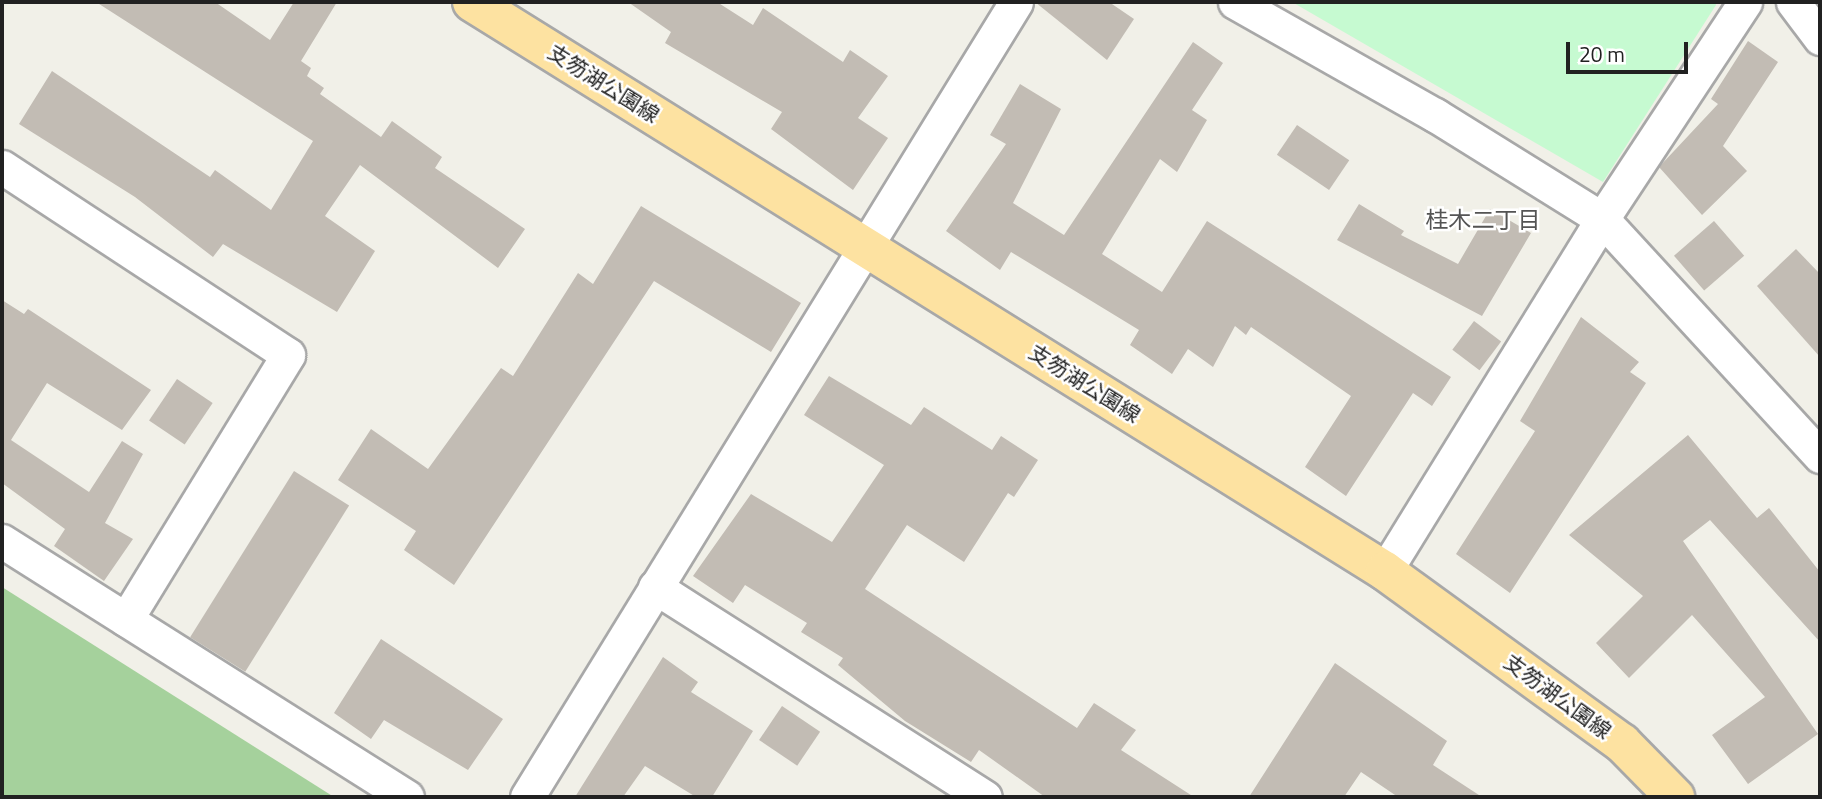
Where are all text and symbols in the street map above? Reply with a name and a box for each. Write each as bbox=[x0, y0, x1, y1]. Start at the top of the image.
scale bar bbox=[1570, 28, 1692, 72]
text: 20 m bbox=[1579, 38, 1625, 70]
street label: 支笏湖公園線 bbox=[544, 39, 664, 127]
district label: 桂木二丁目 bbox=[1426, 206, 1540, 234]
street label: 支笏湖公園線 bbox=[1025, 339, 1145, 427]
street label: 支笏湖公園線 bbox=[1500, 649, 1616, 743]

